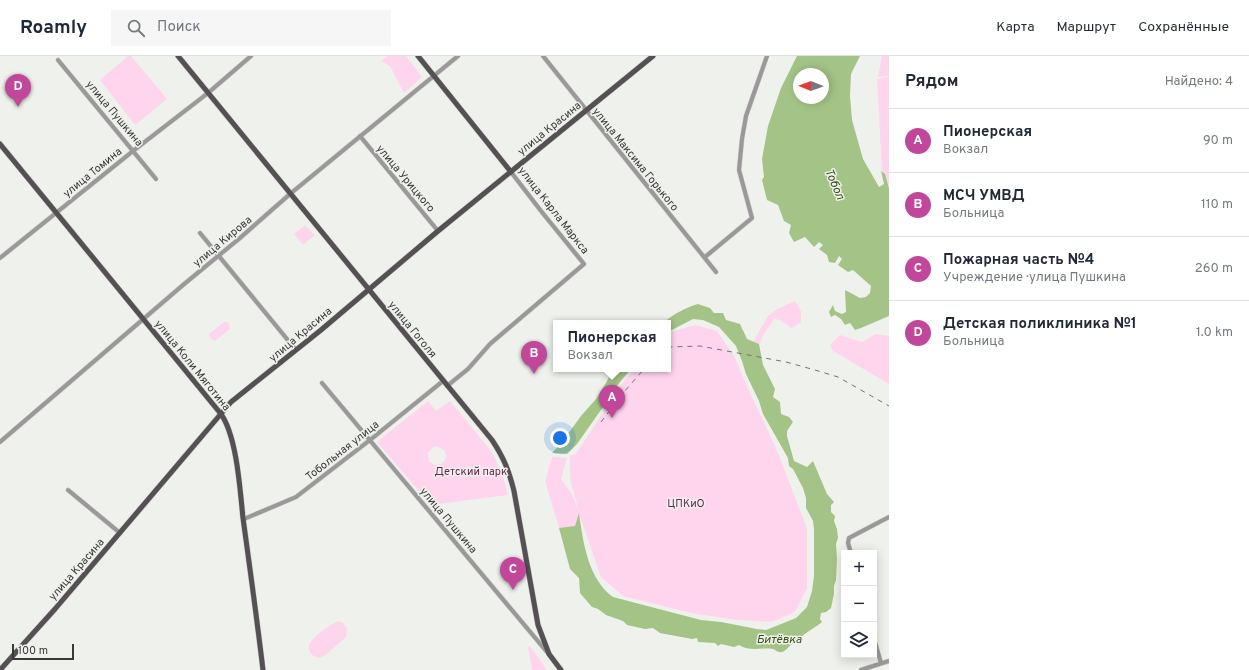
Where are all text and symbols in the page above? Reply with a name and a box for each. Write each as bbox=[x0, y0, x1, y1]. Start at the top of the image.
search box bbox=[111, 10, 391, 46]
text: Roamly bbox=[20, 16, 87, 40]
icon: search bbox=[125, 17, 147, 39]
text: Поиск bbox=[157, 18, 201, 37]
text: Карта bbox=[996, 19, 1035, 36]
text: Маршрут bbox=[1057, 19, 1116, 36]
text: Сохранённые bbox=[1138, 19, 1229, 36]
north arrow bbox=[793, 68, 829, 104]
text: Рядом bbox=[905, 71, 958, 93]
pin: D bbox=[5, 74, 31, 107]
text: Найдено: 4 bbox=[1165, 74, 1233, 90]
street label: улица Пушкина bbox=[83, 78, 146, 150]
street label: улица Красина bbox=[515, 99, 585, 159]
street label: улица Максима Горького bbox=[589, 105, 681, 214]
text: Пионерская bbox=[943, 123, 1032, 142]
text: A bbox=[913, 133, 923, 149]
text: 90 m bbox=[1203, 133, 1233, 149]
street label: улица Урицкого bbox=[373, 142, 438, 215]
text: Вокзал bbox=[943, 142, 988, 158]
street label: улица Томина bbox=[60, 145, 125, 201]
street label: улица Карла Маркса bbox=[515, 164, 592, 257]
water label: Тобол bbox=[820, 166, 848, 203]
text: МСЧ УМВД bbox=[943, 187, 1025, 206]
text: B bbox=[914, 197, 922, 213]
text: 110 m bbox=[1201, 197, 1233, 213]
text: Больница bbox=[943, 206, 1004, 222]
street label: улица Кирова bbox=[190, 213, 255, 270]
text: Пожарная часть №4 bbox=[943, 251, 1094, 270]
text: C bbox=[914, 261, 922, 277]
text: 260 m bbox=[1195, 261, 1233, 277]
text: Учреждение · улица Пушкина bbox=[943, 270, 1126, 286]
street label: улица Гоголя bbox=[385, 298, 440, 361]
street label: улица Красина bbox=[266, 304, 335, 365]
text: Детская поликлиника №1 bbox=[943, 315, 1137, 334]
street label: улица Коли Мяготина bbox=[151, 317, 233, 414]
popup bbox=[553, 320, 671, 372]
text: D bbox=[913, 325, 923, 341]
text: 1.0 km bbox=[1196, 325, 1233, 341]
text: Пионерская bbox=[567, 329, 657, 348]
text: Больница bbox=[943, 334, 1004, 350]
pin: B bbox=[521, 341, 547, 374]
text: Вокзал bbox=[567, 348, 613, 364]
pin: A bbox=[599, 385, 625, 418]
street label: Тобольная улица bbox=[303, 418, 382, 484]
your location bbox=[550, 428, 570, 448]
park label: Детский парк bbox=[435, 465, 507, 479]
street label: улица Пушкина bbox=[417, 485, 480, 557]
park label: ЦПКиО bbox=[667, 497, 705, 511]
street label: улица Красина bbox=[46, 535, 108, 604]
map controls bbox=[841, 550, 877, 658]
button: + bbox=[841, 550, 877, 586]
pin: C bbox=[500, 557, 526, 590]
button: − bbox=[841, 586, 877, 622]
button: layers bbox=[841, 622, 877, 658]
water label: Битёвка bbox=[756, 632, 802, 648]
scale bar bbox=[12, 642, 74, 661]
text: 100 m bbox=[18, 644, 48, 658]

